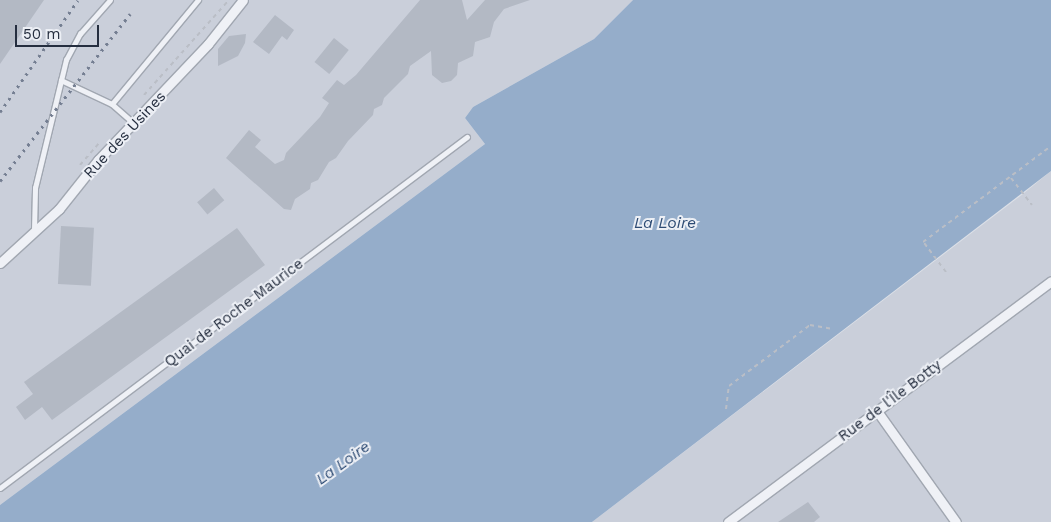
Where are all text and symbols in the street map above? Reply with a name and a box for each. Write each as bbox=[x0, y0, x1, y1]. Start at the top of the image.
scale bar bbox=[18, 15, 101, 47]
text: 50 m bbox=[23, 25, 60, 43]
street label: Rue des Usines bbox=[80, 88, 170, 182]
water label: La Loire bbox=[634, 213, 696, 233]
street label: Quai de Roche Maurice bbox=[161, 255, 307, 371]
street label: Rue de l'Île Botty bbox=[835, 356, 945, 446]
water label: La Loire bbox=[312, 437, 374, 489]

